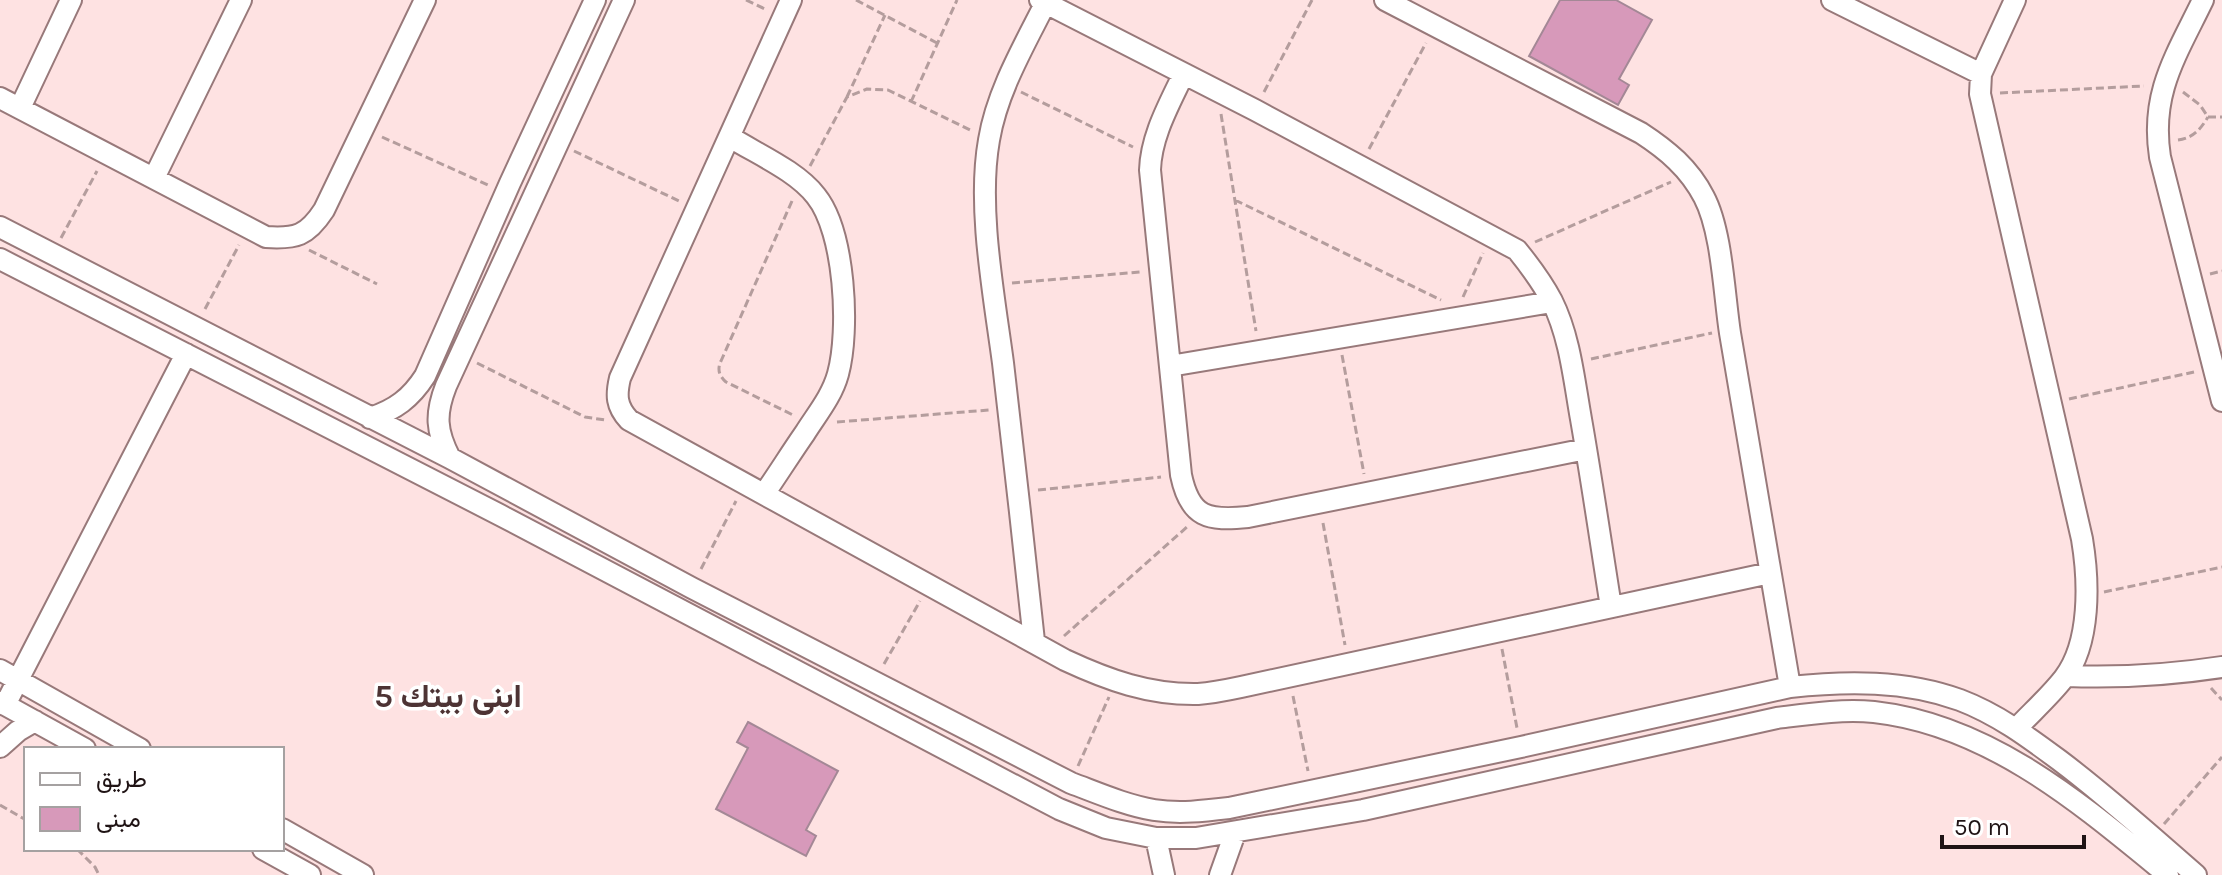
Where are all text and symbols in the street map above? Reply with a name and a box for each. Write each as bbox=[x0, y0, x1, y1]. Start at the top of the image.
district label: ابنى بيتك 5 bbox=[374, 678, 522, 715]
legend bbox=[24, 747, 284, 851]
text: طريق bbox=[96, 765, 147, 794]
scale bar bbox=[1942, 799, 2084, 849]
text: مبنى bbox=[96, 805, 141, 833]
text: 50 m bbox=[1954, 813, 2010, 841]

